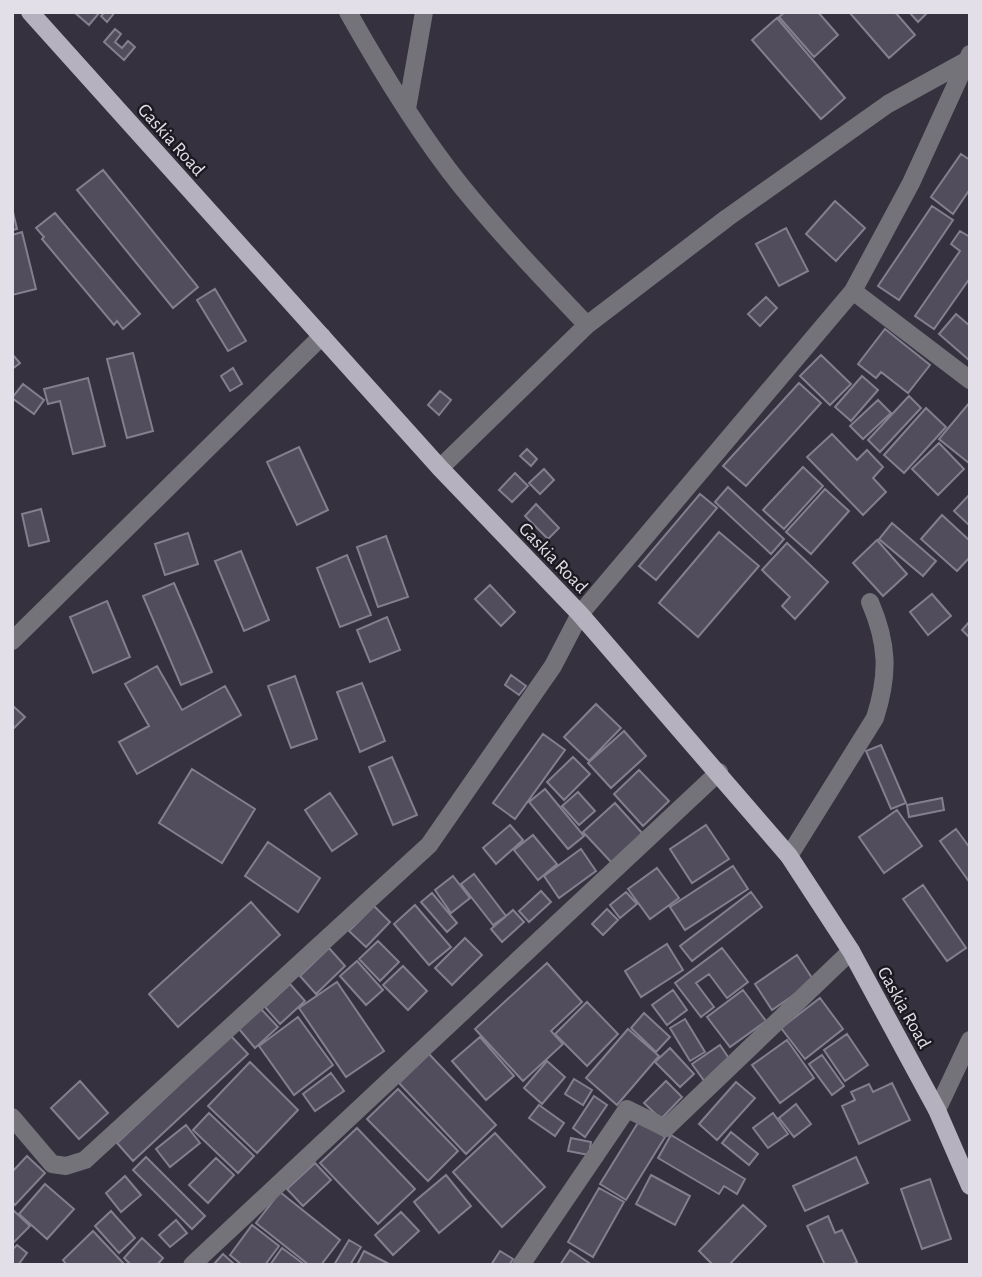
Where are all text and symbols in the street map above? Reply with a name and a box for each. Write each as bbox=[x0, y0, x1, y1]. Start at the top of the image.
street label: Gaskia Road bbox=[134, 100, 208, 180]
street label: Gaskia Road bbox=[515, 519, 591, 597]
street label: Gaskia Road bbox=[874, 964, 934, 1052]

